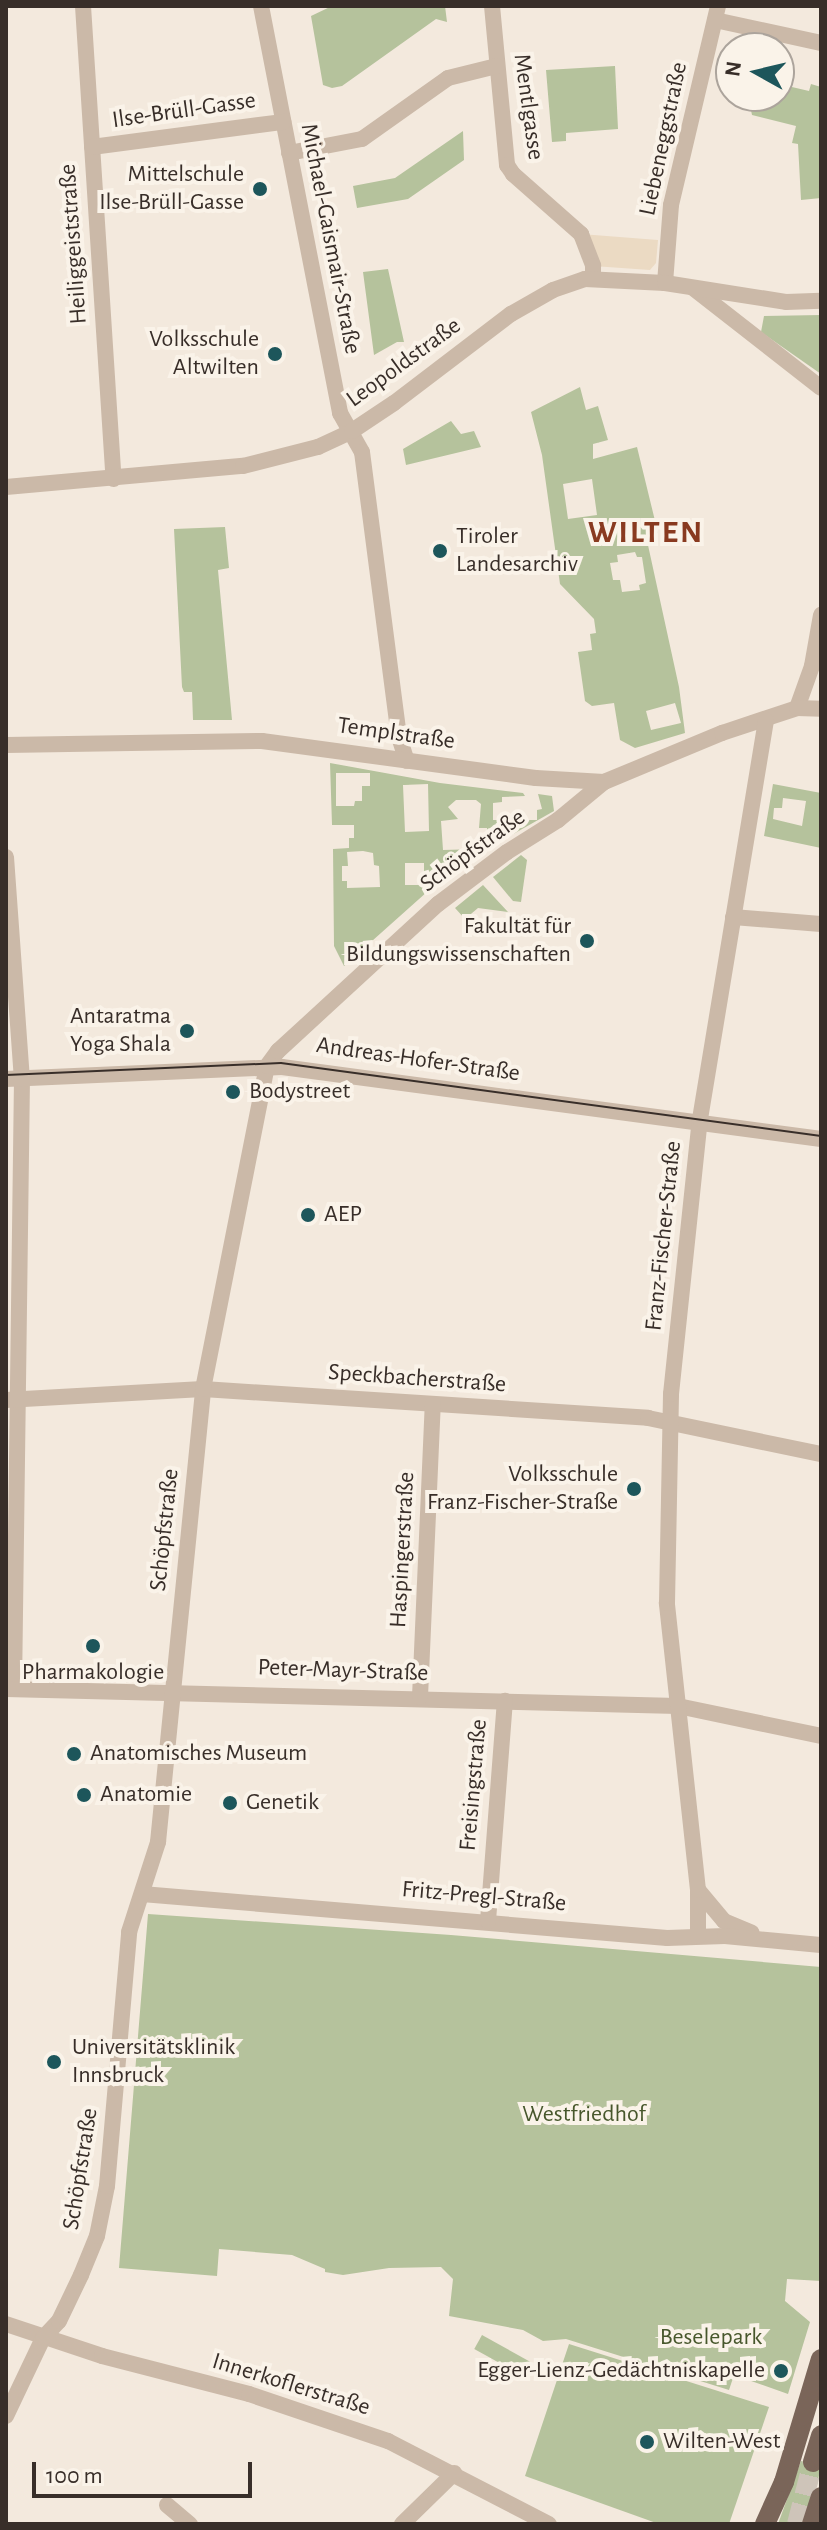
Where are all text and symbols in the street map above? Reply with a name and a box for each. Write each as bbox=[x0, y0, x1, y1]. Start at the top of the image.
north arrow bbox=[715, 32, 795, 112]
street label: Mentlgasse bbox=[506, 52, 550, 162]
street label: Liebeneggstraße bbox=[634, 60, 694, 218]
text: N bbox=[721, 60, 745, 78]
street label: Ilse-Brüll-Gasse bbox=[110, 87, 258, 135]
street label: Michael-Gaismair-Straße bbox=[294, 121, 366, 357]
place label: Mittelschule Ilse-Brüll-Gasse bbox=[99, 161, 244, 217]
street label: Heiliggeiststraße bbox=[54, 163, 94, 325]
marker: Mittelschule Ilse-Brüll-Gasse bbox=[251, 180, 269, 198]
street label: Leopoldstraße bbox=[341, 312, 467, 414]
place label: Volksschule Altwilten bbox=[149, 326, 259, 382]
marker: Volksschule Altwilten bbox=[266, 345, 284, 363]
district label: WILTEN bbox=[588, 513, 704, 551]
place label: Tiroler Landesarchiv bbox=[456, 523, 578, 579]
marker: Tiroler Landesarchiv bbox=[431, 542, 449, 560]
street label: Templstraße bbox=[336, 712, 456, 756]
street label: Schöpfstraße bbox=[415, 803, 531, 899]
place label: Fakultät für Bildungswissenschaften bbox=[346, 913, 571, 969]
marker: Fakultät für Bildungswissenschaften bbox=[578, 932, 596, 950]
place label: Antaratma Yoga Shala bbox=[70, 1003, 171, 1059]
marker: Antaratma Yoga Shala bbox=[178, 1022, 196, 1040]
street label: Andreas-Hofer-Straße bbox=[314, 1031, 522, 1089]
place label: Bodystreet bbox=[249, 1078, 350, 1106]
marker: Bodystreet bbox=[224, 1083, 242, 1101]
street label: Franz-Fischer-Straße bbox=[640, 1140, 688, 1332]
place label: AEP bbox=[324, 1201, 362, 1229]
marker: AEP bbox=[299, 1206, 317, 1224]
street label: Speckbacherstraße bbox=[327, 1358, 507, 1400]
place label: Volksschule Franz-Fischer-Straße bbox=[427, 1461, 618, 1517]
street label: Schöpfstraße bbox=[144, 1467, 186, 1593]
street label: Haspingerstraße bbox=[385, 1471, 421, 1629]
marker: Volksschule Franz-Fischer-Straße bbox=[625, 1480, 643, 1498]
marker: Pharmakologie bbox=[84, 1637, 102, 1655]
street label: Peter-Mayr-Straße bbox=[257, 1654, 429, 1688]
place label: Pharmakologie bbox=[22, 1659, 164, 1687]
street label: Freisingstraße bbox=[454, 1718, 494, 1852]
place label: Anatomisches Museum bbox=[90, 1740, 307, 1768]
marker: Anatomisches Museum bbox=[65, 1745, 83, 1763]
place label: Anatomie bbox=[100, 1781, 192, 1809]
marker: Anatomie bbox=[75, 1786, 93, 1804]
place label: Genetik bbox=[246, 1789, 319, 1817]
marker: Genetik bbox=[221, 1794, 239, 1812]
street label: Fritz-Pregl-Straße bbox=[401, 1875, 567, 1919]
place label: Universitätsklinik Innsbruck bbox=[72, 2034, 235, 2090]
marker: Universitätsklinik Innsbruck bbox=[43, 2051, 65, 2073]
park label: Westfriedhof bbox=[522, 2101, 646, 2129]
street label: Schöpfstraße bbox=[57, 2106, 105, 2232]
park label: Beselepark bbox=[660, 2324, 762, 2352]
street label: Innerkoflerstraße bbox=[209, 2347, 373, 2423]
place label: Egger-Lienz-Gedächtniskapelle bbox=[477, 2357, 765, 2385]
marker: Egger-Lienz-Gedächtniskapelle bbox=[772, 2362, 790, 2380]
place label: Wilten-West bbox=[663, 2428, 780, 2456]
marker: Wilten-West bbox=[638, 2433, 656, 2451]
scale bar bbox=[36, 2446, 256, 2496]
text: 100 m bbox=[46, 2464, 103, 2488]

